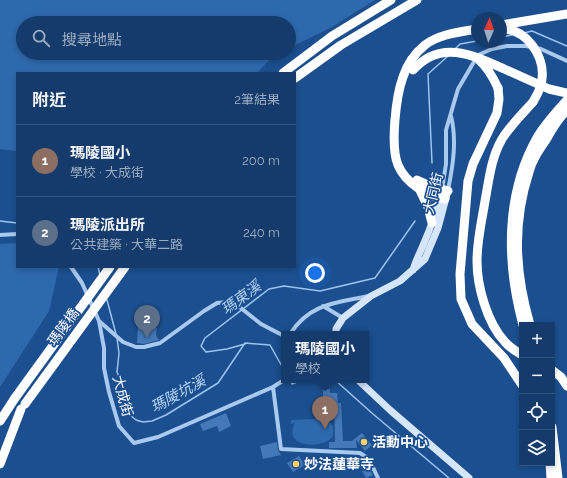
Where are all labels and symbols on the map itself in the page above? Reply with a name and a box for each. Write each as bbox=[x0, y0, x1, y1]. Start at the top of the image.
north arrow bbox=[471, 12, 507, 48]
street label: 大同街 bbox=[420, 171, 446, 215]
your location bbox=[305, 263, 325, 283]
water label: 瑪東溪 bbox=[218, 276, 266, 319]
street label: 瑪陵橋 bbox=[44, 305, 82, 349]
pin: 2 bbox=[134, 305, 160, 338]
water label: 瑪陵坑溪 bbox=[147, 371, 210, 416]
street label: 大成街 bbox=[110, 374, 136, 418]
pin: 1 bbox=[312, 396, 338, 429]
place label: 活動中心 bbox=[372, 434, 428, 450]
marker: 活動中心 bbox=[359, 437, 369, 447]
place label: 妙法蓮華寺 bbox=[304, 456, 374, 472]
marker: 妙法蓮華寺 bbox=[291, 459, 301, 469]

